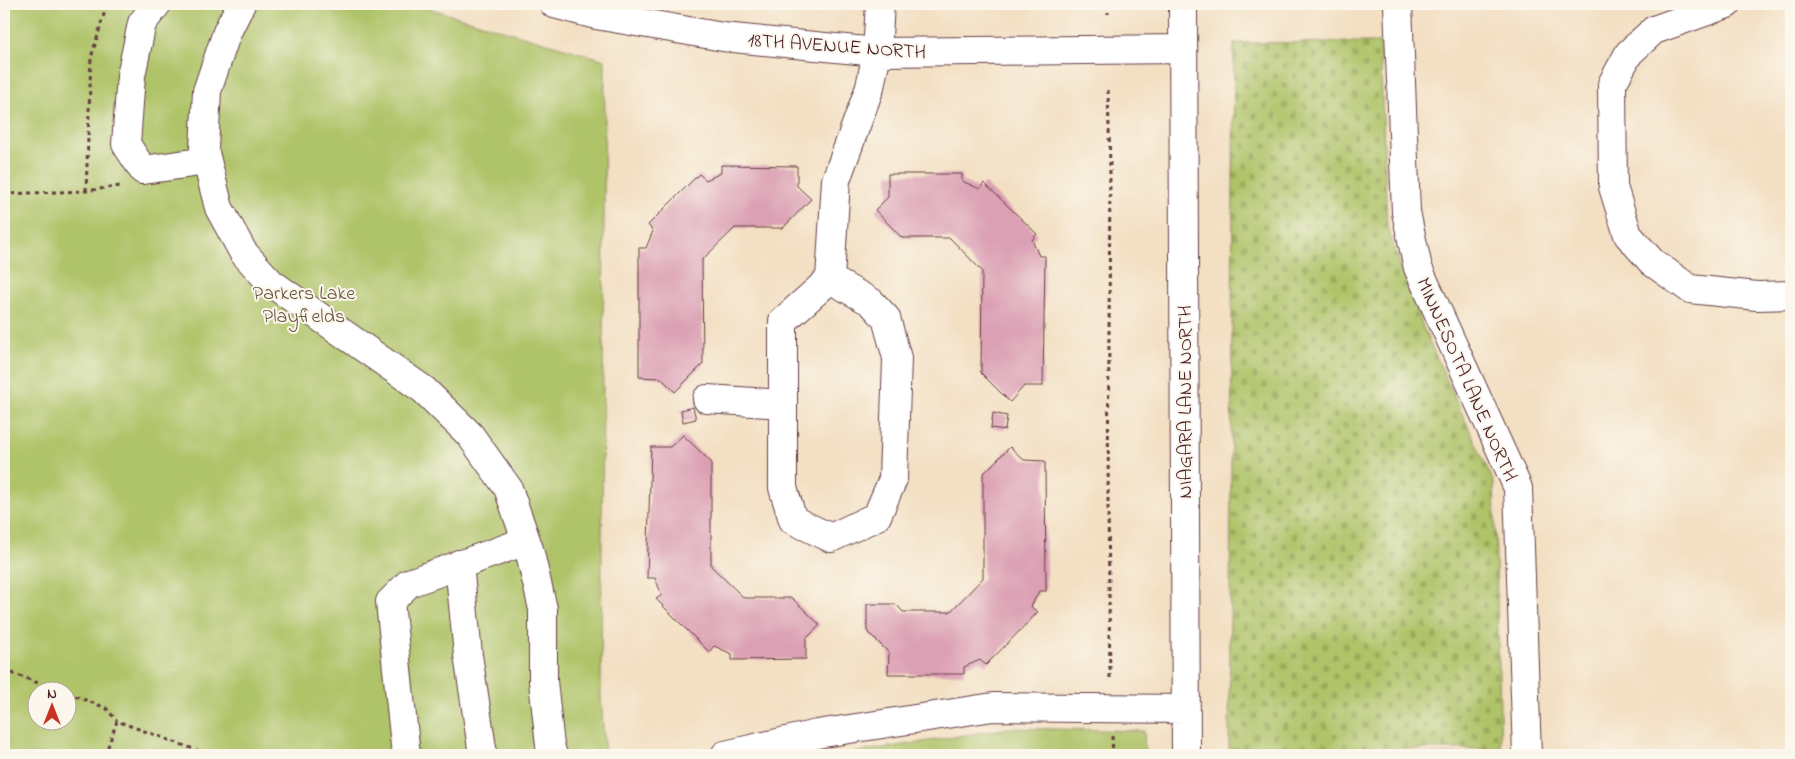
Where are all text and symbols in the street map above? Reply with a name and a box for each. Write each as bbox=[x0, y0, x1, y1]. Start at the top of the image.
street label: 18TH AVENUE NORTH bbox=[747, 27, 927, 68]
street label: MINNESOTA LANE NORTH bbox=[1408, 273, 1524, 487]
park label: Parkers Lake Playfields bbox=[253, 280, 355, 332]
street label: NIAGARA LANE NORTH bbox=[1172, 305, 1201, 499]
north arrow bbox=[28, 682, 78, 732]
text: N bbox=[47, 684, 57, 705]

